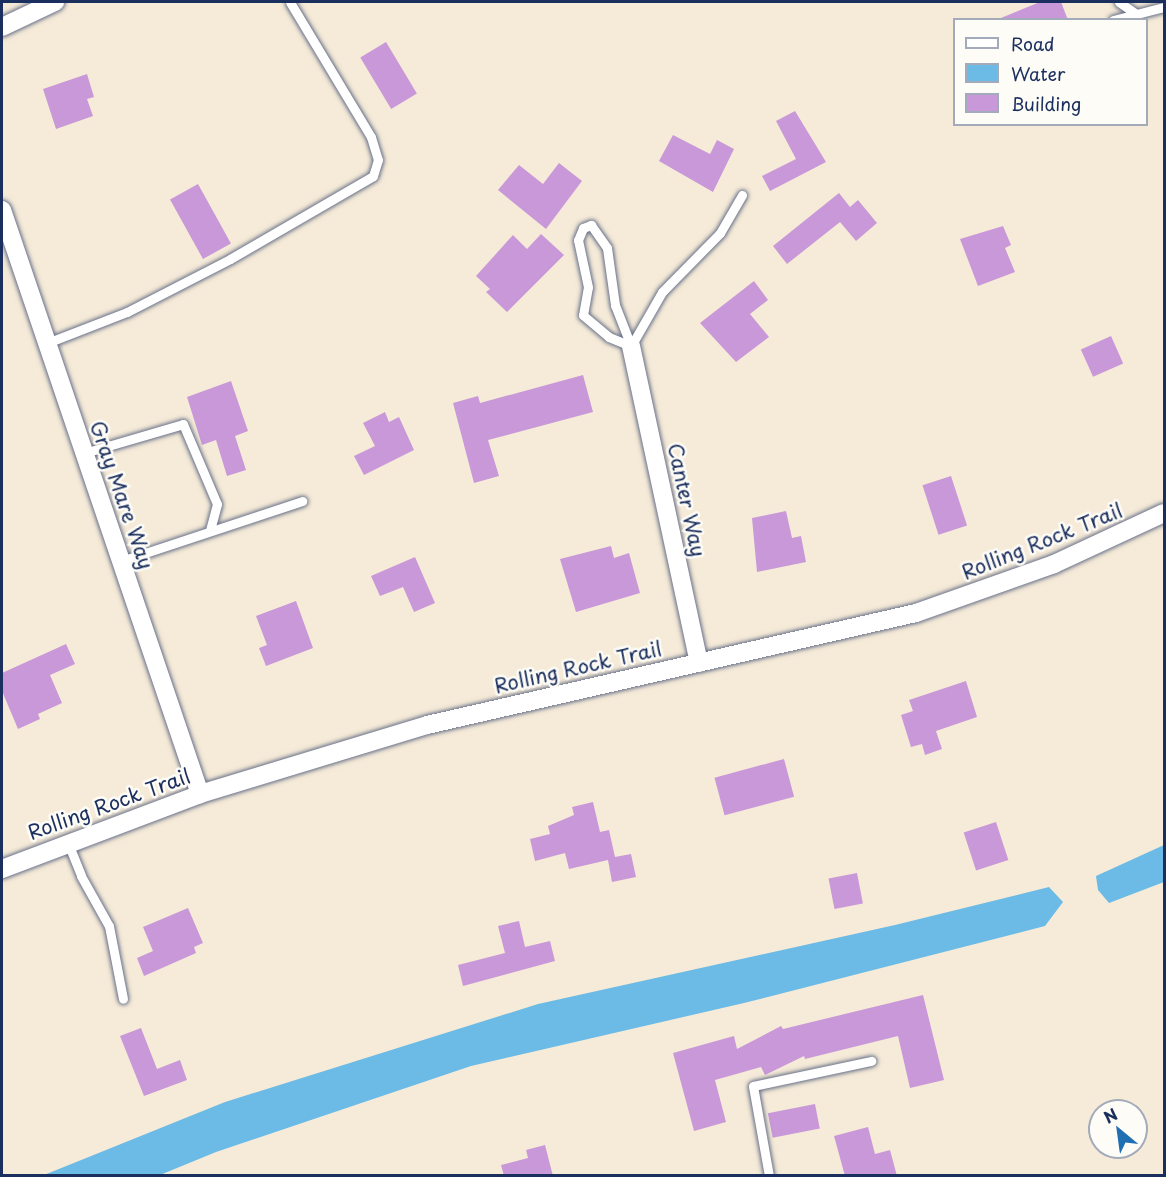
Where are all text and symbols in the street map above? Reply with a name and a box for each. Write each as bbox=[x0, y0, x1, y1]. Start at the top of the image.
legend bbox=[953, 18, 1148, 126]
text: Road bbox=[1011, 30, 1055, 57]
text: Water bbox=[1011, 60, 1065, 87]
text: Building bbox=[1011, 90, 1081, 117]
street label: Gray Mare Way bbox=[85, 418, 159, 572]
street label: Canter Way bbox=[663, 441, 711, 559]
street label: Rolling Rock Trail bbox=[960, 498, 1124, 584]
street label: Rolling Rock Trail bbox=[493, 636, 663, 698]
street label: Rolling Rock Trail bbox=[26, 764, 192, 844]
north arrow bbox=[1088, 1099, 1148, 1159]
text: N bbox=[1099, 1101, 1122, 1129]

